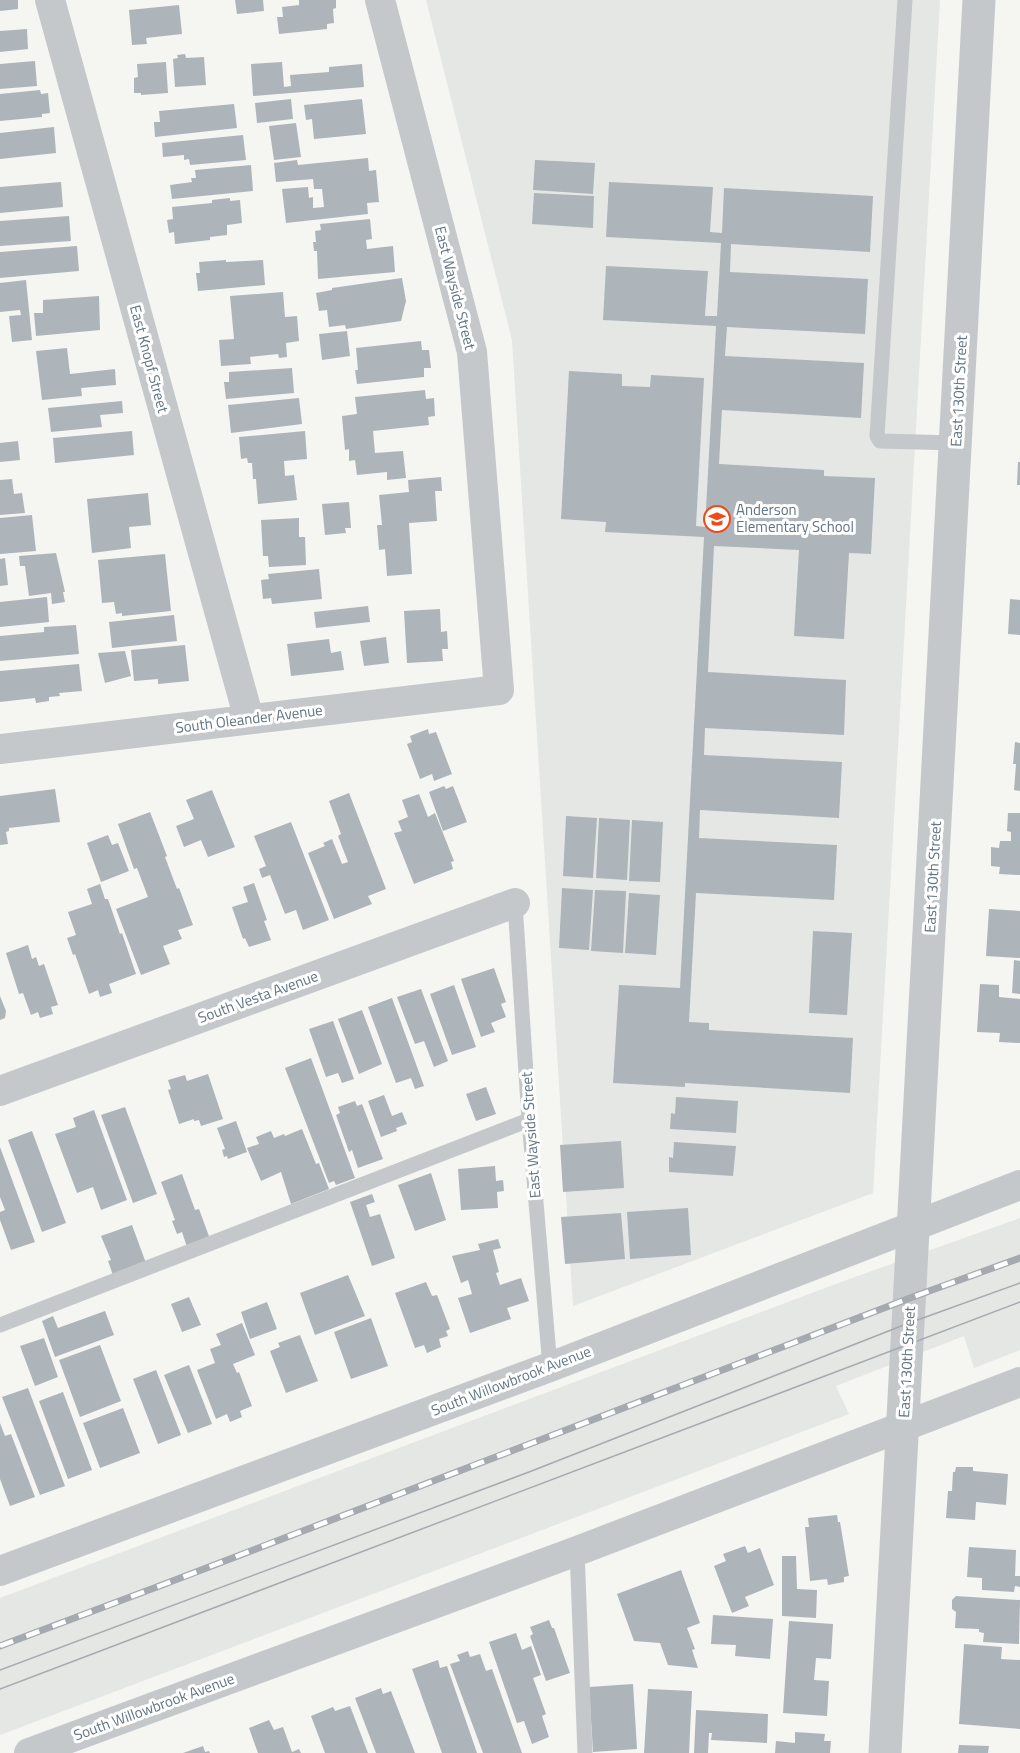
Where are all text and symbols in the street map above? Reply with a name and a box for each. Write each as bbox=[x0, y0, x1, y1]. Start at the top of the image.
street label: East Wayside Street bbox=[429, 224, 482, 353]
street label: East Knopf Street bbox=[124, 302, 175, 416]
street label: East 130th Street bbox=[944, 334, 973, 447]
place label: Anderson Elementary School bbox=[736, 498, 854, 538]
school or university icon: Anderson Elementary School bbox=[702, 504, 732, 534]
street label: South Oleander Avenue bbox=[174, 698, 324, 739]
street label: East 130th Street bbox=[918, 820, 947, 933]
street label: South Vesta Avenue bbox=[194, 964, 321, 1029]
street label: East Wayside Street bbox=[515, 1070, 546, 1199]
street label: East 130th Street bbox=[892, 1305, 921, 1418]
street label: South Willowbrook Avenue bbox=[428, 1339, 594, 1422]
street label: South Willowbrook Avenue bbox=[70, 1667, 237, 1746]

